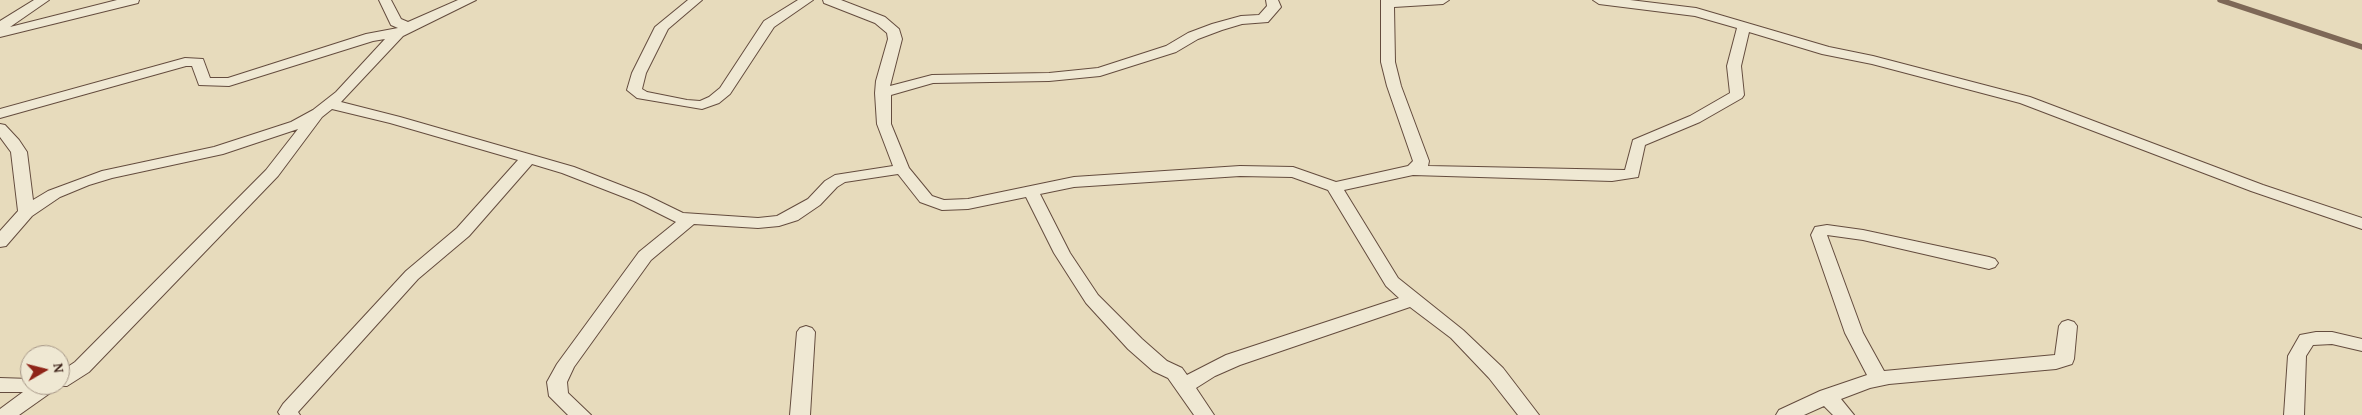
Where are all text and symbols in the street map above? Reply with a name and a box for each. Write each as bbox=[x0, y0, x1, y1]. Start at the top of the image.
north arrow bbox=[20, 345, 70, 395]
text: N bbox=[48, 362, 69, 374]

